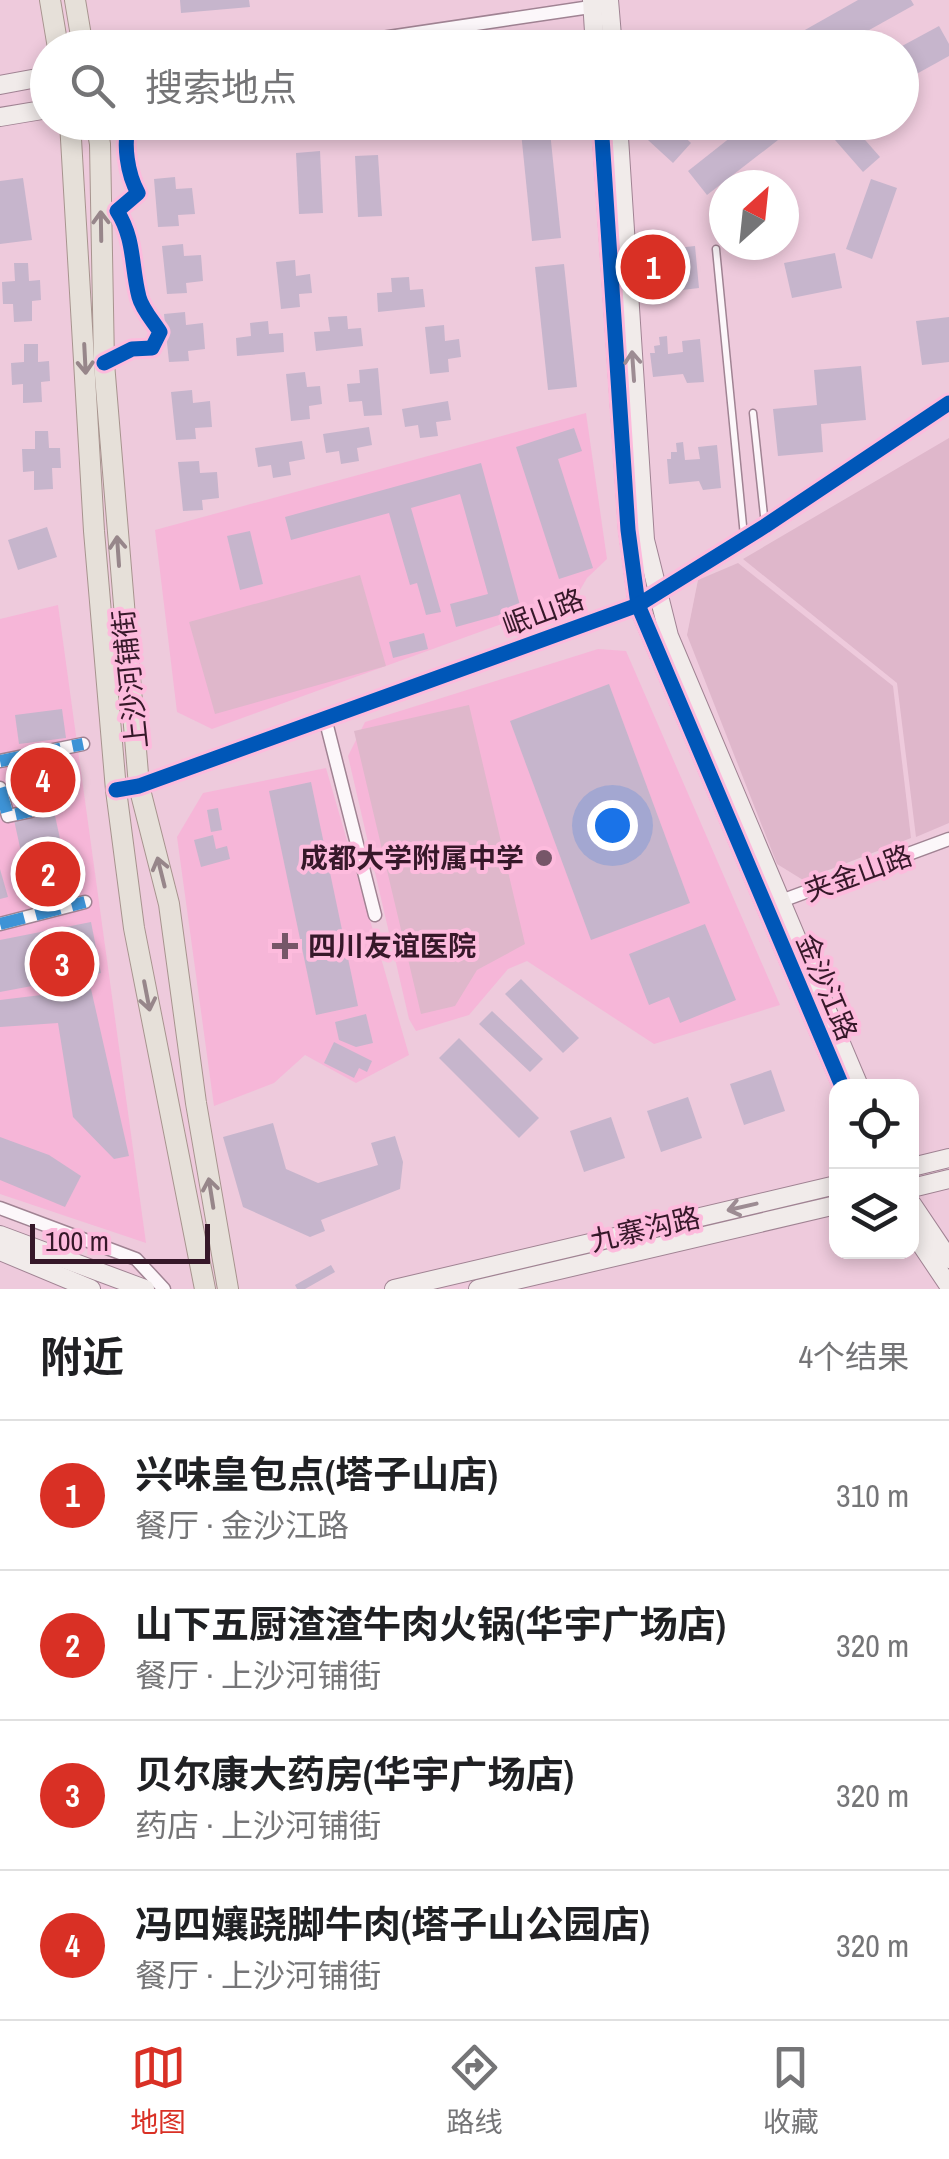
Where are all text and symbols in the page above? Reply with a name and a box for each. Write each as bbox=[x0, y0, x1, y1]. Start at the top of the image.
search box bbox=[30, 30, 919, 140]
icon: search bbox=[65, 58, 120, 113]
text: 搜索地点 bbox=[145, 62, 297, 113]
north arrow bbox=[709, 170, 799, 260]
one-way arrow bbox=[92, 211, 111, 243]
pin: 1 bbox=[620, 230, 686, 304]
one-way arrow bbox=[76, 343, 95, 375]
one-way arrow bbox=[624, 350, 643, 383]
one-way arrow bbox=[108, 535, 127, 567]
street label: 岷山路 bbox=[497, 580, 589, 644]
street label: 上沙河铺街 bbox=[104, 607, 156, 751]
pin: 4 bbox=[10, 742, 76, 818]
your location bbox=[587, 800, 638, 851]
pin: 2 bbox=[15, 836, 80, 912]
street label: 夹金山路 bbox=[799, 836, 917, 910]
place label: 成都大学附属中学 bbox=[300, 839, 524, 877]
marker: 成都大学附属中学 bbox=[533, 847, 555, 869]
one-way arrow bbox=[151, 857, 169, 889]
pin: 3 bbox=[30, 926, 94, 1002]
place label: 四川友谊医院 bbox=[308, 927, 476, 965]
street label: 金沙江路 bbox=[788, 928, 866, 1046]
marker: 四川友谊医院 bbox=[272, 933, 298, 959]
one-way arrow bbox=[138, 979, 157, 1012]
map controls bbox=[829, 1079, 919, 1259]
button: locate bbox=[829, 1079, 919, 1169]
button: layers bbox=[829, 1169, 919, 1259]
one-way arrow bbox=[201, 1177, 219, 1210]
street label: 九寨沟路 bbox=[586, 1198, 704, 1260]
one-way arrow bbox=[726, 1199, 758, 1217]
scale bar bbox=[30, 1219, 210, 1264]
text: 100 m bbox=[45, 1222, 109, 1260]
text: 附近 bbox=[40, 1329, 124, 1385]
text: 4个结果 bbox=[798, 1335, 909, 1378]
text: 兴味皇包点(塔子山店) bbox=[135, 1449, 498, 1500]
text: 1 bbox=[65, 1474, 80, 1517]
text: 310 m bbox=[836, 1474, 909, 1517]
text: 餐厅 · 金沙江路 bbox=[135, 1504, 349, 1547]
text: 山下五厨渣渣牛肉火锅(华宇广场店) bbox=[135, 1599, 726, 1650]
text: 2 bbox=[65, 1624, 80, 1667]
text: 320 m bbox=[836, 1624, 909, 1667]
text: 餐厅 · 上沙河铺街 bbox=[135, 1654, 381, 1697]
text: 贝尔康大药房(华宇广场店) bbox=[135, 1749, 574, 1800]
text: 3 bbox=[65, 1774, 80, 1817]
text: 320 m bbox=[836, 1774, 909, 1817]
text: 药店 · 上沙河铺街 bbox=[135, 1804, 381, 1847]
text: 冯四孃跷脚牛肉(塔子山公园店) bbox=[135, 1899, 650, 1950]
text: 4 bbox=[65, 1924, 80, 1967]
text: 320 m bbox=[836, 1924, 909, 1967]
text: 餐厅 · 上沙河铺街 bbox=[135, 1954, 381, 1997]
tab: 地图 bbox=[130, 2040, 186, 2141]
tab: 路线 bbox=[446, 2040, 503, 2141]
tab: 收藏 bbox=[763, 2040, 819, 2141]

